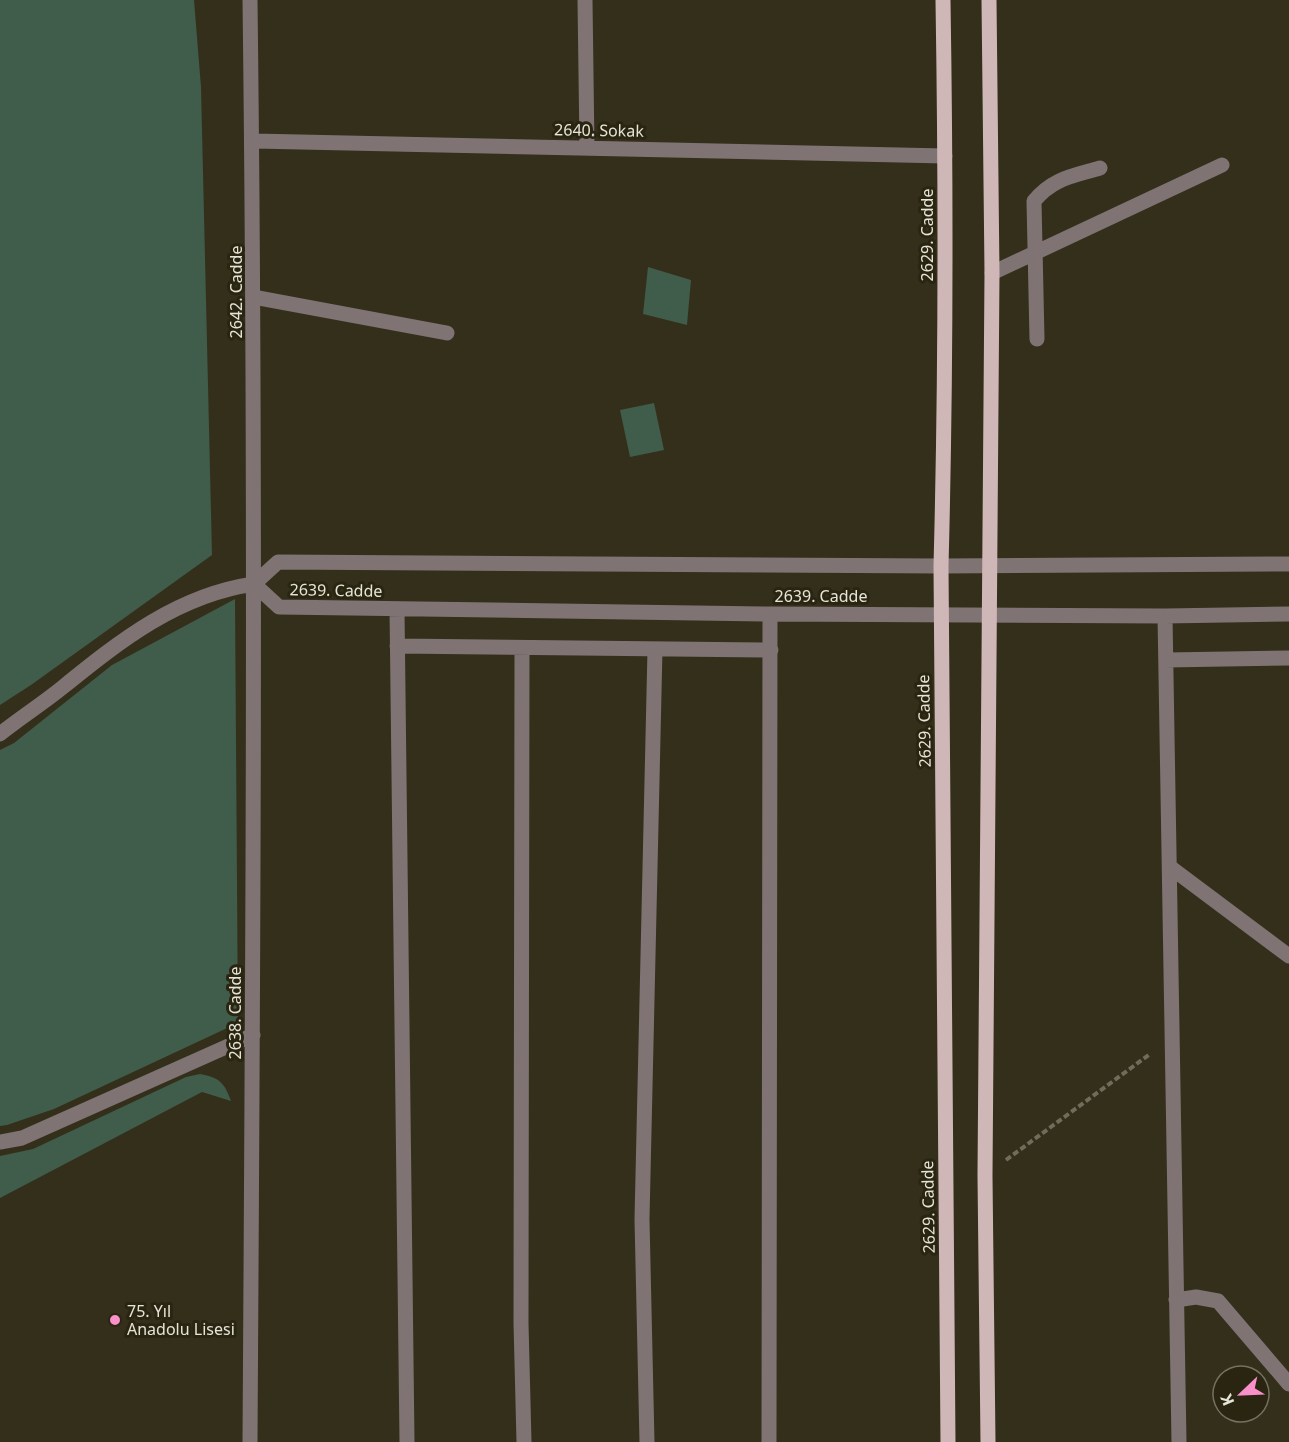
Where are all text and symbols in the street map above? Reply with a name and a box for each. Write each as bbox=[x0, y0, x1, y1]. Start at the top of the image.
street label: 2640. Sokak bbox=[554, 118, 644, 142]
street label: 2629. Cadde bbox=[916, 189, 938, 281]
street label: 2642. Cadde bbox=[225, 246, 247, 338]
street label: 2639. Cadde bbox=[289, 578, 383, 602]
street label: 2639. Cadde bbox=[775, 585, 867, 607]
street label: 2629. Cadde bbox=[912, 674, 936, 768]
street label: 2638. Cadde bbox=[224, 967, 246, 1059]
street label: 2629. Cadde bbox=[916, 1160, 940, 1254]
place label: 75. Yıl Anadolu Lisesi bbox=[127, 1300, 235, 1340]
marker: 75. Yıl Anadolu Lisesi bbox=[108, 1313, 122, 1327]
north arrow bbox=[1211, 1364, 1271, 1424]
text: K bbox=[1215, 1390, 1239, 1409]

